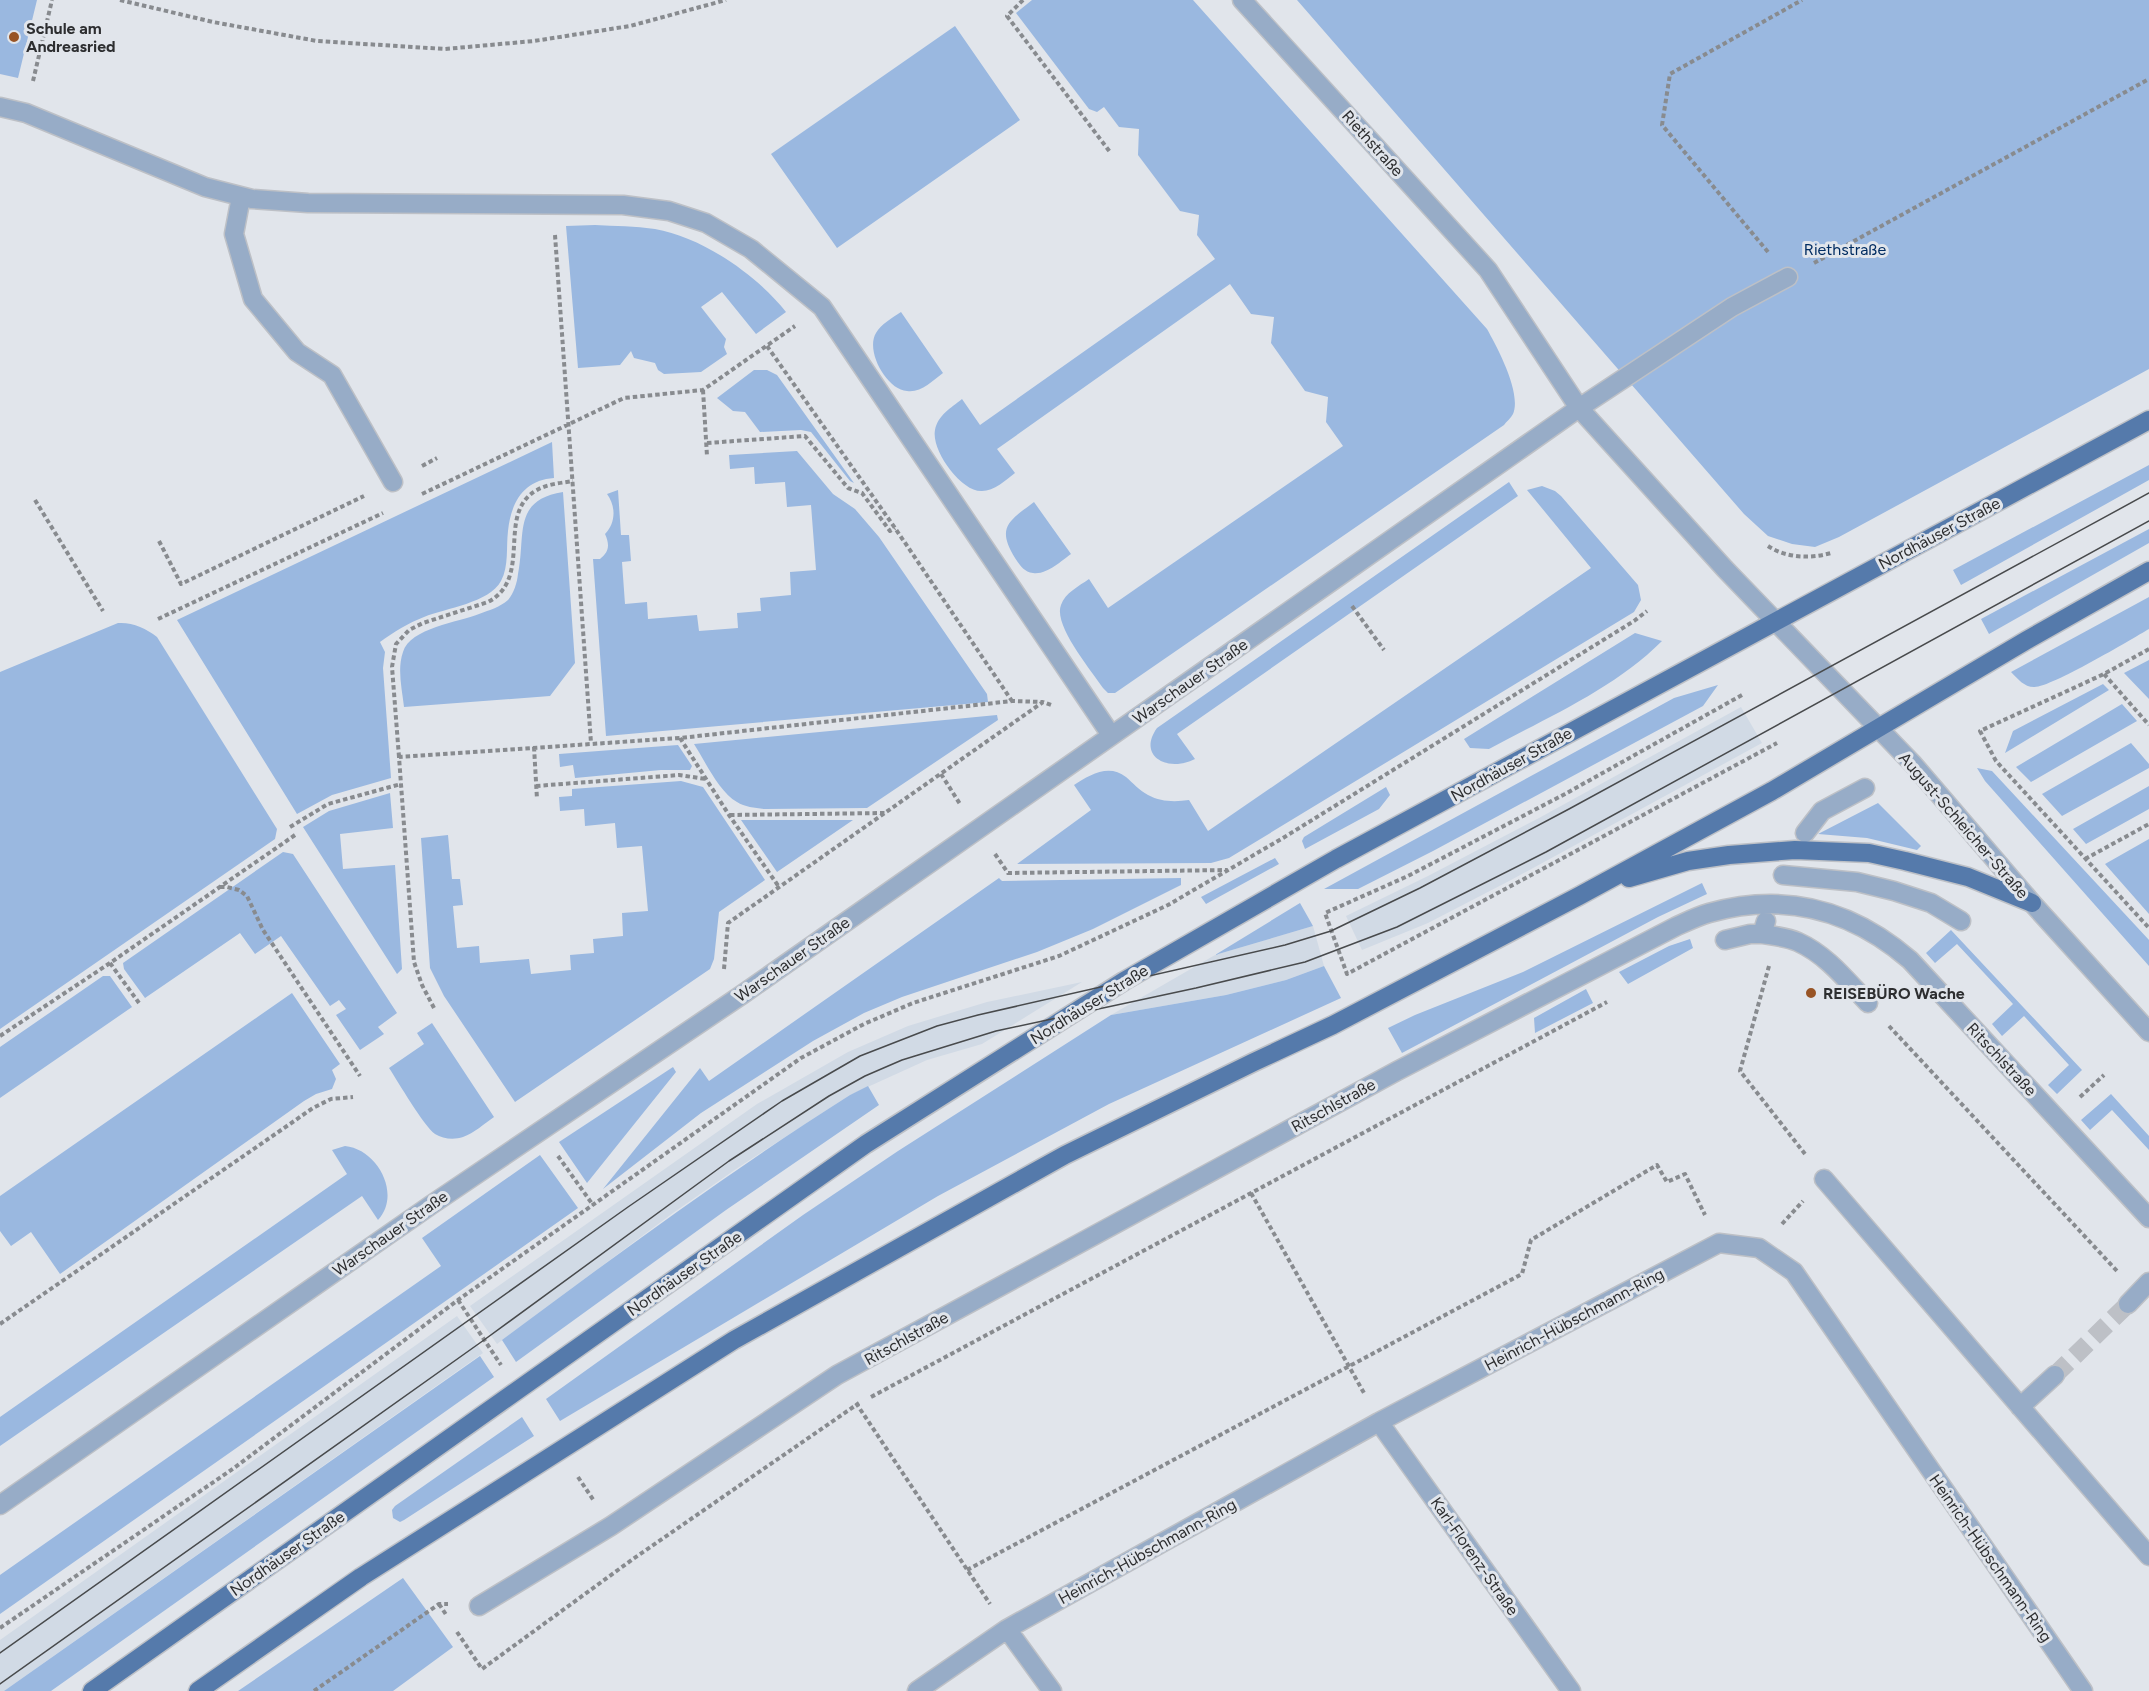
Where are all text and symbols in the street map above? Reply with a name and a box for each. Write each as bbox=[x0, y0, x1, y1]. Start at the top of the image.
place label: Schule am Andreasried bbox=[26, 19, 116, 56]
marker: Schule am Andreasried bbox=[7, 30, 21, 44]
street label: Riethstraße bbox=[1338, 106, 1407, 180]
park label: Riethstraße bbox=[1804, 240, 1886, 259]
street label: Nordhäuser Straße bbox=[1875, 493, 2004, 574]
street label: Warschauer Straße bbox=[1129, 635, 1252, 728]
street label: Nordhäuser Straße bbox=[1448, 723, 1575, 806]
street label: August-Schleicher-Straße bbox=[1895, 748, 2032, 902]
street label: Warschauer Straße bbox=[731, 913, 854, 1006]
street label: Nordhäuser Straße bbox=[1027, 960, 1152, 1048]
place label: REISEBÜRO Wache bbox=[1823, 984, 1965, 1003]
marker: REISEBÜRO Wache bbox=[1804, 986, 1818, 1000]
street label: Ritschlstraße bbox=[1963, 1019, 2041, 1100]
street label: Ritschlstraße bbox=[1288, 1074, 1379, 1136]
street label: Warschauer Straße bbox=[329, 1187, 452, 1280]
street label: Nordhäuser Straße bbox=[623, 1227, 745, 1320]
street label: Heinrich-Hübschmann-Ring bbox=[1481, 1264, 1667, 1375]
street label: Ritschlstraße bbox=[861, 1307, 952, 1369]
street label: Heinrich-Hübschmann-Ring bbox=[1925, 1471, 2056, 1646]
street label: Karl-Florenz-Straße bbox=[1427, 1494, 1523, 1619]
street label: Heinrich-Hübschmann-Ring bbox=[1055, 1495, 1240, 1608]
street label: Nordhäuser Straße bbox=[226, 1507, 348, 1600]

